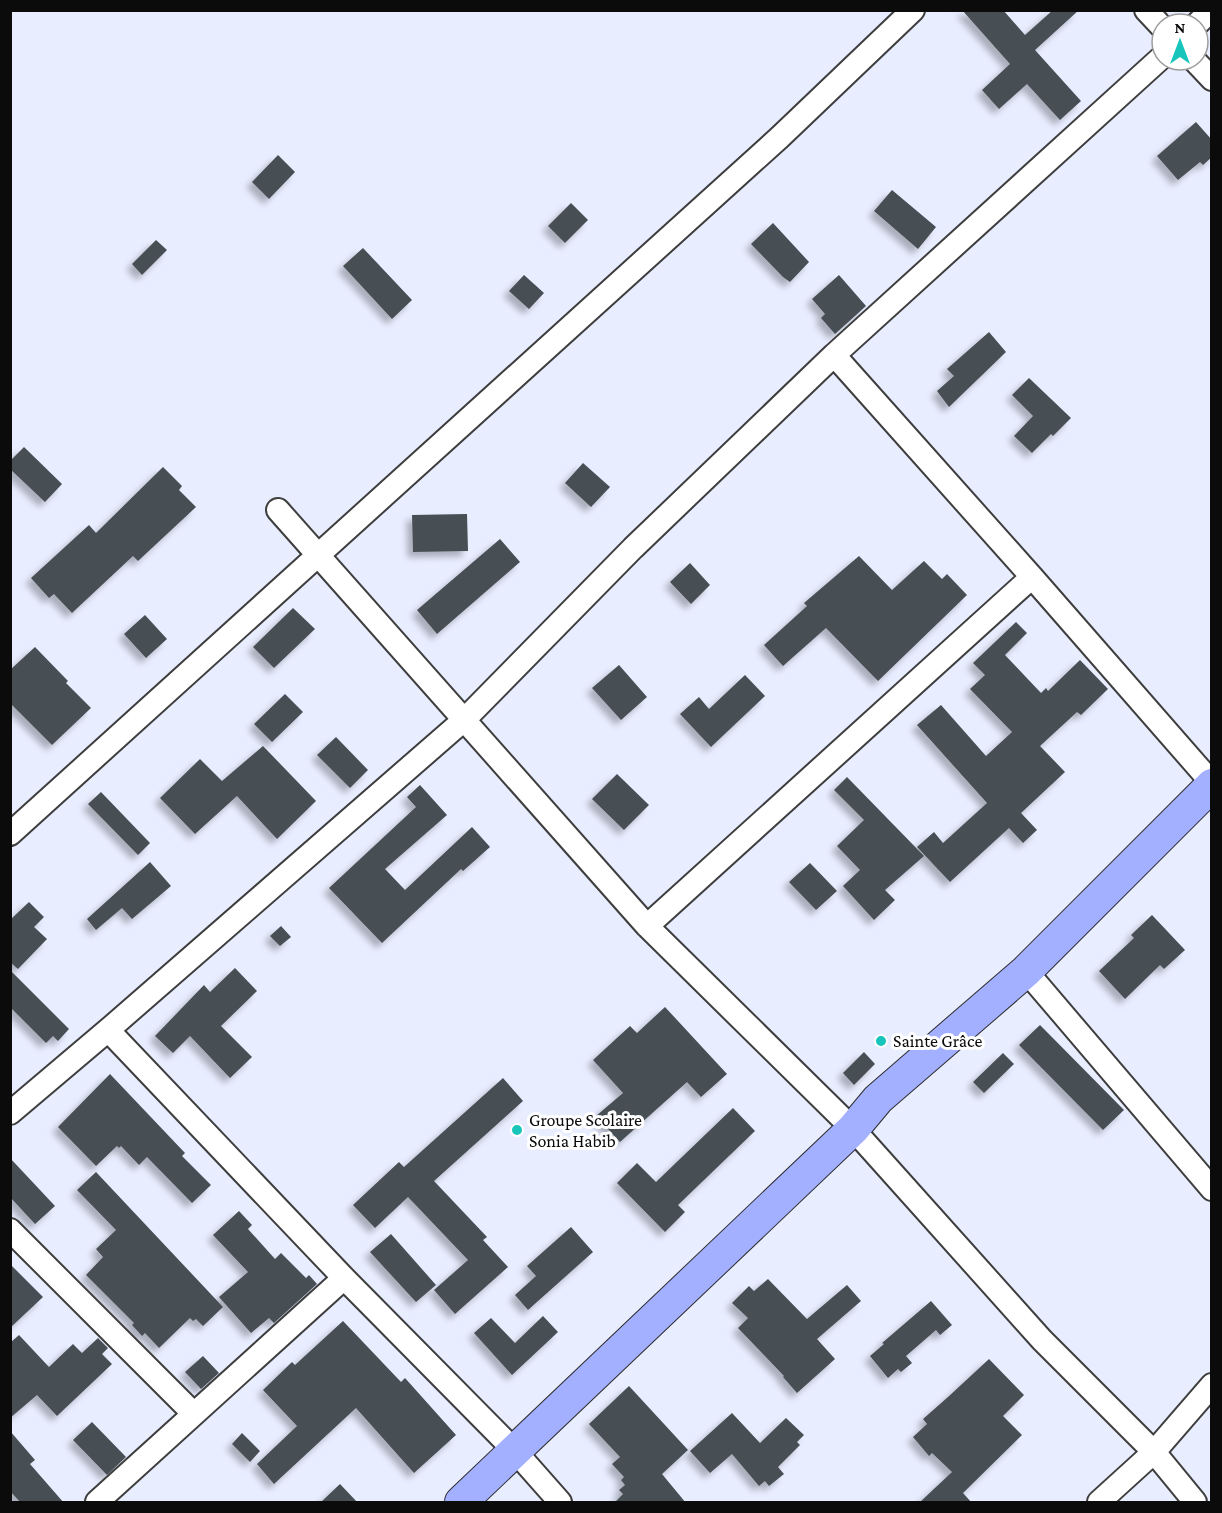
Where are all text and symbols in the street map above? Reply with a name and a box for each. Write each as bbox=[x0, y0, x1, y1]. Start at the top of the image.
north arrow bbox=[1150, 12, 1210, 72]
text: N bbox=[1175, 19, 1186, 36]
place label: Sainte Grâce bbox=[893, 1031, 982, 1051]
marker: Sainte Grâce bbox=[874, 1034, 888, 1048]
place label: Groupe Scolaire Sonia Habib bbox=[529, 1110, 642, 1151]
marker: Groupe Scolaire Sonia Habib bbox=[510, 1123, 524, 1137]

